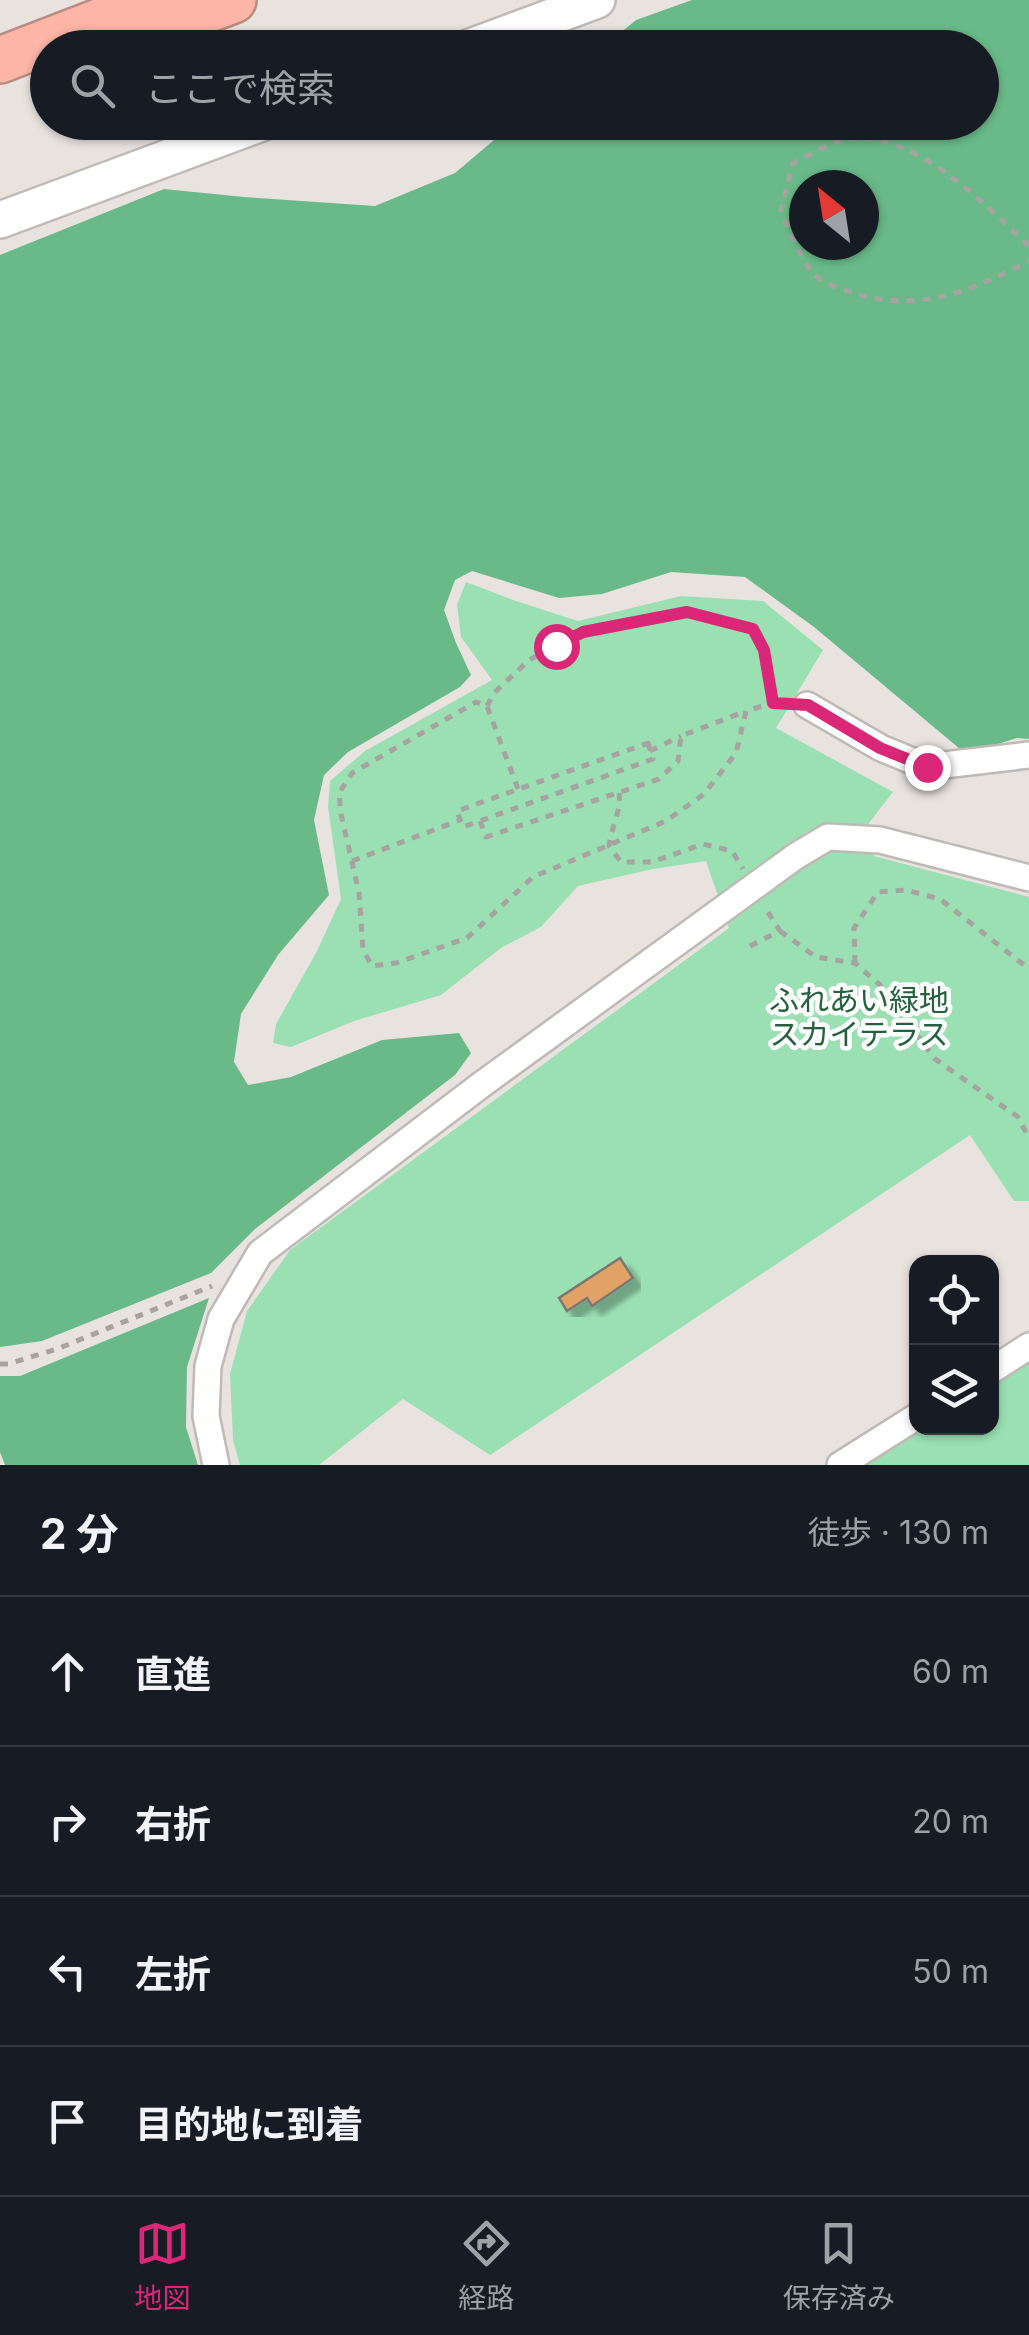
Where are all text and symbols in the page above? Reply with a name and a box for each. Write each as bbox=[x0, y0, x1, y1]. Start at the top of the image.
search box bbox=[30, 30, 999, 140]
icon: search bbox=[65, 58, 120, 113]
text: ここで検索 bbox=[145, 65, 335, 111]
north arrow bbox=[789, 170, 879, 260]
route start bbox=[534, 624, 580, 670]
route end bbox=[905, 745, 951, 791]
park label: ふれあい緑地 スカイテラス bbox=[769, 982, 949, 1052]
map controls bbox=[909, 1255, 999, 1435]
button: locate bbox=[909, 1255, 999, 1345]
button: layers bbox=[909, 1345, 999, 1435]
text: 2 分 bbox=[40, 1508, 118, 1559]
text: 徒歩 · 130 m bbox=[808, 1513, 989, 1552]
icon: ahead bbox=[40, 1644, 95, 1699]
text: 直進 bbox=[135, 1651, 211, 1697]
text: 60 m bbox=[912, 1652, 989, 1691]
icon: right bbox=[40, 1794, 95, 1849]
text: 右折 bbox=[135, 1801, 211, 1847]
text: 20 m bbox=[912, 1802, 989, 1841]
icon: left bbox=[40, 1944, 95, 1999]
text: 左折 bbox=[135, 1951, 211, 1997]
text: 50 m bbox=[912, 1952, 989, 1991]
icon: arrive bbox=[40, 2094, 95, 2149]
text: 目的地に到着 bbox=[135, 2101, 363, 2147]
tab: 地図 bbox=[134, 2216, 190, 2316]
tab: 経路 bbox=[458, 2216, 515, 2316]
tab: 保存済み bbox=[783, 2216, 895, 2316]

